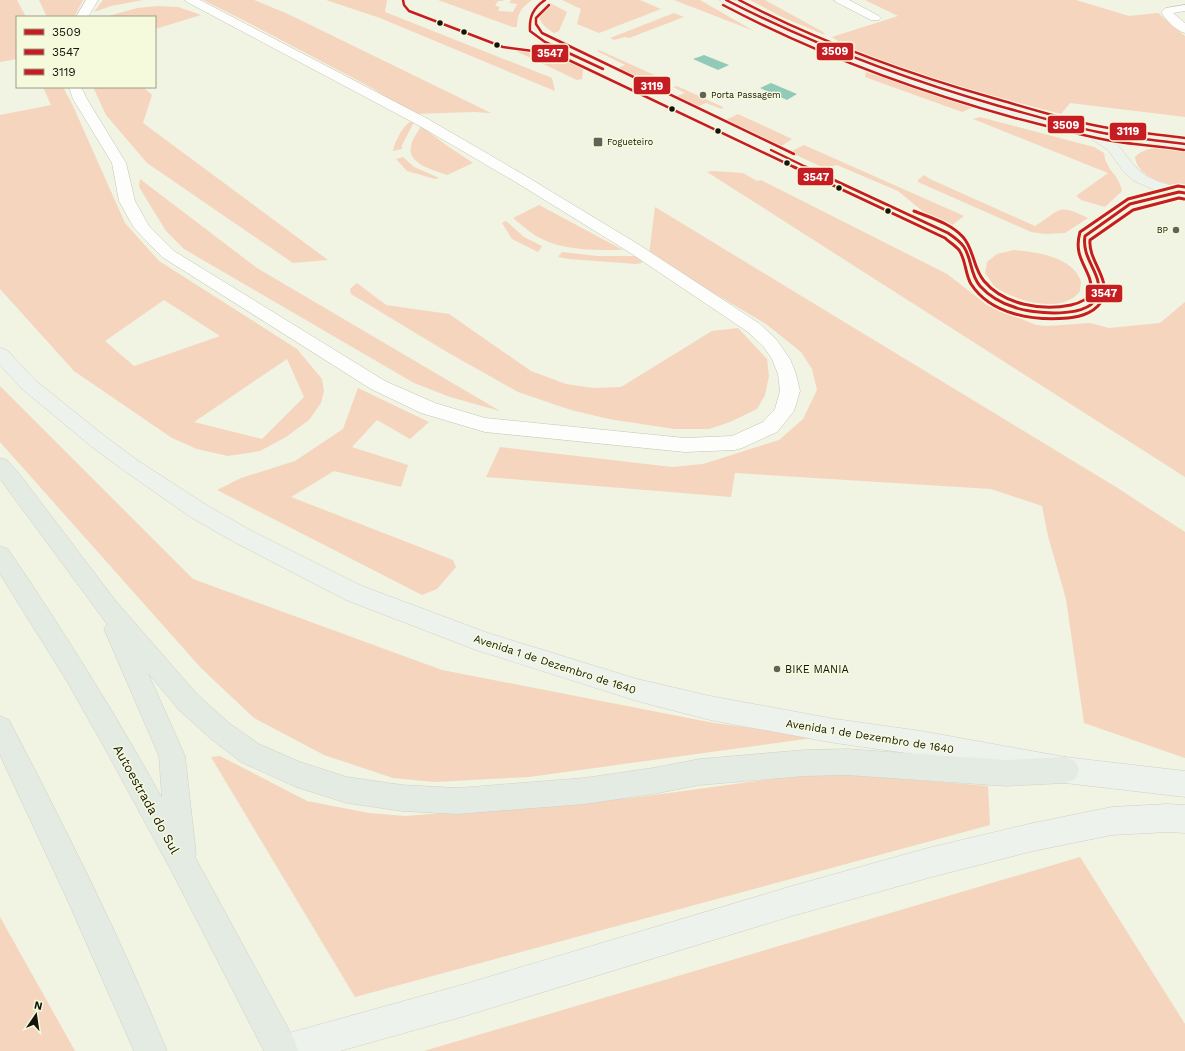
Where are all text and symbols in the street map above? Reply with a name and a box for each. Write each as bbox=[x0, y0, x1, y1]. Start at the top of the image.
legend bbox=[16, 16, 156, 88]
unlabelled marker bbox=[435, 18, 445, 28]
text: 3509 bbox=[52, 25, 81, 39]
unlabelled marker bbox=[459, 27, 469, 37]
unlabelled marker bbox=[492, 40, 502, 50]
line badge: 3509 bbox=[816, 42, 854, 61]
line badge: 3547 bbox=[531, 44, 569, 63]
text: 3547 bbox=[52, 45, 80, 59]
text: 3509 bbox=[822, 45, 849, 58]
text: 3547 bbox=[537, 47, 563, 60]
text: 3119 bbox=[52, 65, 76, 79]
line badge: 3119 bbox=[633, 76, 671, 95]
text: 3119 bbox=[641, 80, 664, 93]
marker: Porta Passagem bbox=[698, 90, 708, 100]
place label: Porta Passagem bbox=[711, 90, 781, 100]
unlabelled marker bbox=[667, 104, 677, 114]
line badge: 3509 bbox=[1047, 115, 1085, 134]
text: 3509 bbox=[1053, 119, 1080, 132]
line badge: 3119 bbox=[1109, 122, 1147, 141]
text: 3119 bbox=[1117, 125, 1140, 138]
unlabelled marker bbox=[713, 126, 723, 136]
marker: Fogueteiro bbox=[592, 136, 604, 148]
place label: Fogueteiro bbox=[607, 137, 653, 147]
unlabelled marker bbox=[782, 158, 792, 168]
line badge: 3547 bbox=[797, 167, 834, 186]
text: 3547 bbox=[803, 171, 829, 184]
unlabelled marker bbox=[834, 183, 844, 193]
unlabelled marker bbox=[883, 206, 893, 216]
place label: BP bbox=[1157, 225, 1169, 235]
marker: BP bbox=[1171, 225, 1181, 235]
line badge: 3547 bbox=[1085, 284, 1123, 303]
text: 3547 bbox=[1091, 287, 1117, 300]
street label: Avenida 1 de Dezembro de 1640 bbox=[472, 632, 638, 697]
place label: BIKE MANIA bbox=[785, 663, 849, 676]
marker: BIKE MANIA bbox=[772, 664, 782, 674]
street label: Avenida 1 de Dezembro de 1640 bbox=[785, 717, 955, 756]
street label: Autoestrada do Sul bbox=[110, 742, 183, 856]
north arrow bbox=[16, 995, 56, 1035]
text: N bbox=[33, 998, 44, 1013]

